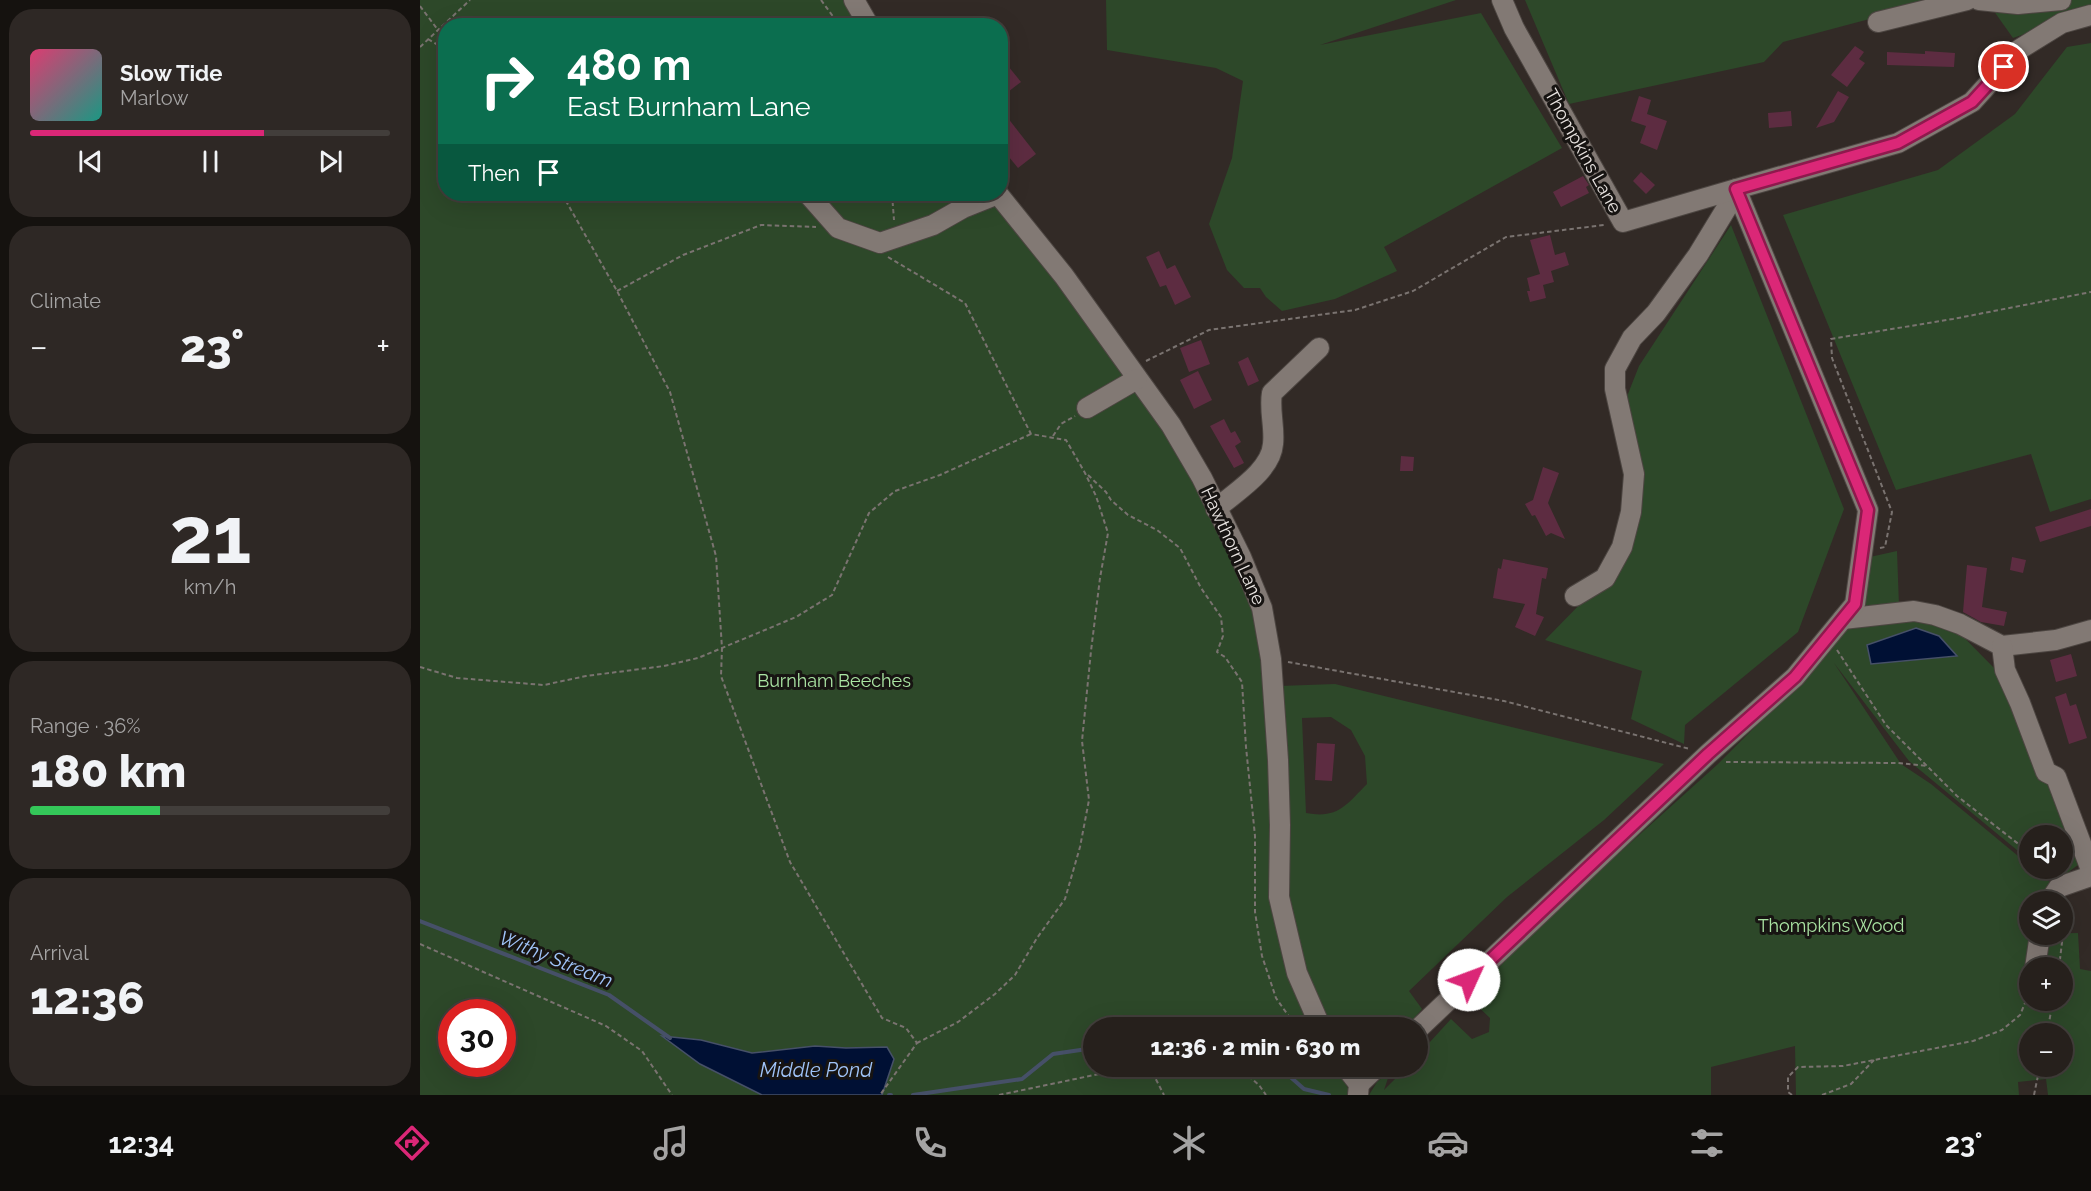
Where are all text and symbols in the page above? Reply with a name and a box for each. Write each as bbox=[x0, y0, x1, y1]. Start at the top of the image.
text: 480 m bbox=[567, 41, 691, 90]
pin bbox=[1978, 41, 2029, 92]
icon: right bbox=[468, 42, 546, 120]
icon: arrive bbox=[1987, 50, 2020, 83]
text: Slow Tide bbox=[120, 60, 222, 86]
street label: Thompkins Lane bbox=[1541, 85, 1626, 217]
text: Marlow bbox=[120, 86, 189, 110]
text: East Burnham Lane bbox=[567, 91, 811, 122]
icon: previous bbox=[74, 145, 107, 178]
icon: pause bbox=[194, 145, 227, 178]
icon: next bbox=[314, 145, 347, 178]
icon: arrive bbox=[532, 156, 565, 189]
text: Then bbox=[468, 160, 520, 186]
text: Climate bbox=[30, 289, 101, 313]
text: 23° bbox=[180, 320, 244, 373]
text: − bbox=[30, 327, 48, 366]
text: + bbox=[376, 327, 390, 366]
street label: Hawthorn Lane bbox=[1197, 484, 1270, 608]
text: 21 bbox=[169, 490, 251, 581]
text: km/h bbox=[184, 575, 236, 599]
park label: Burnham Beeches bbox=[757, 670, 911, 691]
text: Range · 36% bbox=[30, 714, 141, 738]
text: 180 km bbox=[30, 745, 186, 798]
map controls bbox=[2019, 825, 2073, 1077]
button: sound bbox=[2019, 825, 2073, 879]
button: layers bbox=[2019, 891, 2073, 945]
park label: Thompkins Wood bbox=[1758, 915, 1904, 936]
water label: Withy Stream bbox=[496, 925, 616, 993]
text: Arrival bbox=[30, 941, 89, 965]
position arrow bbox=[1437, 948, 1501, 1012]
button: + bbox=[2019, 957, 2073, 1011]
text: 12:36 bbox=[30, 972, 145, 1025]
speed limit sign: 30 bbox=[438, 999, 516, 1077]
button: − bbox=[2019, 1023, 2073, 1077]
text: 12:36 · 2 min · 630 m bbox=[1151, 1034, 1360, 1060]
water label: Middle Pond bbox=[760, 1058, 873, 1082]
icon: directions bbox=[391, 1122, 433, 1164]
icon: music bbox=[650, 1122, 692, 1164]
icon: phone bbox=[909, 1122, 951, 1164]
icon: climate bbox=[1168, 1122, 1210, 1164]
icon: car bbox=[1427, 1122, 1469, 1164]
icon: filters bbox=[1686, 1122, 1728, 1164]
text: 12:34 bbox=[108, 1128, 174, 1159]
text: 23° bbox=[1945, 1128, 1982, 1159]

